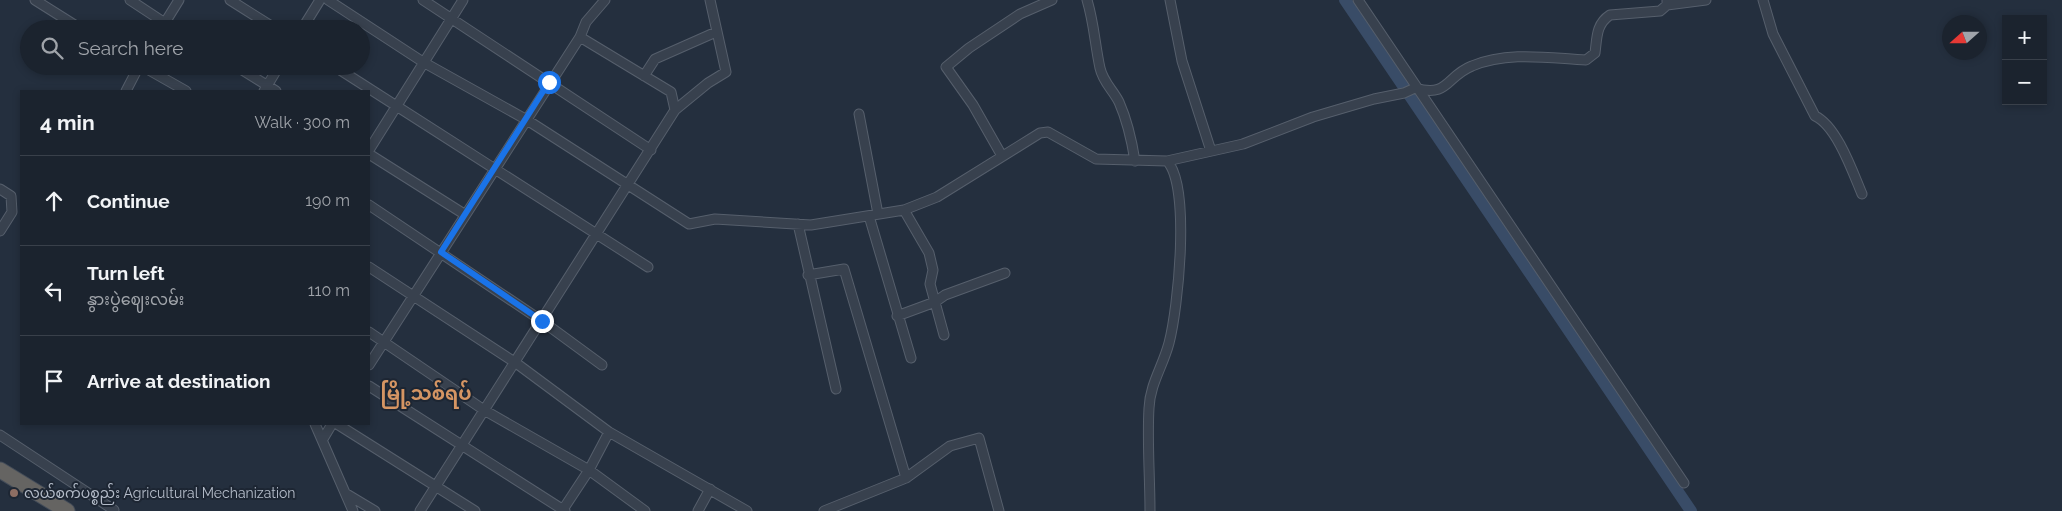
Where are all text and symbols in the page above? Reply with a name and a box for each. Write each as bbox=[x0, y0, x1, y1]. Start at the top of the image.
north arrow bbox=[1942, 15, 1987, 60]
map controls bbox=[2002, 15, 2047, 105]
button: + bbox=[2002, 15, 2047, 60]
search box bbox=[20, 20, 370, 75]
icon: search bbox=[38, 34, 66, 62]
text: Search here bbox=[78, 37, 184, 59]
button: − bbox=[2002, 60, 2047, 105]
route start bbox=[538, 71, 561, 94]
text: 4 min bbox=[40, 110, 95, 135]
text: Walk · 300 m bbox=[254, 113, 350, 132]
icon: ahead bbox=[40, 187, 68, 215]
text: Continue bbox=[87, 190, 170, 212]
text: 190 m bbox=[305, 191, 350, 210]
text: Turn left bbox=[87, 262, 164, 284]
icon: left bbox=[40, 277, 68, 305]
text: 110 m bbox=[308, 281, 350, 300]
text: နွားပွဲဈေးလမ်း bbox=[87, 290, 184, 309]
route end bbox=[531, 310, 554, 333]
icon: arrive bbox=[40, 367, 68, 395]
text: Arrive at destination bbox=[87, 370, 271, 392]
district label: မြို့သစ်ရပ် bbox=[380, 380, 472, 409]
place label: လယ်စက်ပစ္စည်း Agricultural Mechanization bbox=[24, 483, 295, 505]
marker: လယ်စက်ပစ္စည်း Agricultural Mechanization bbox=[8, 487, 20, 499]

